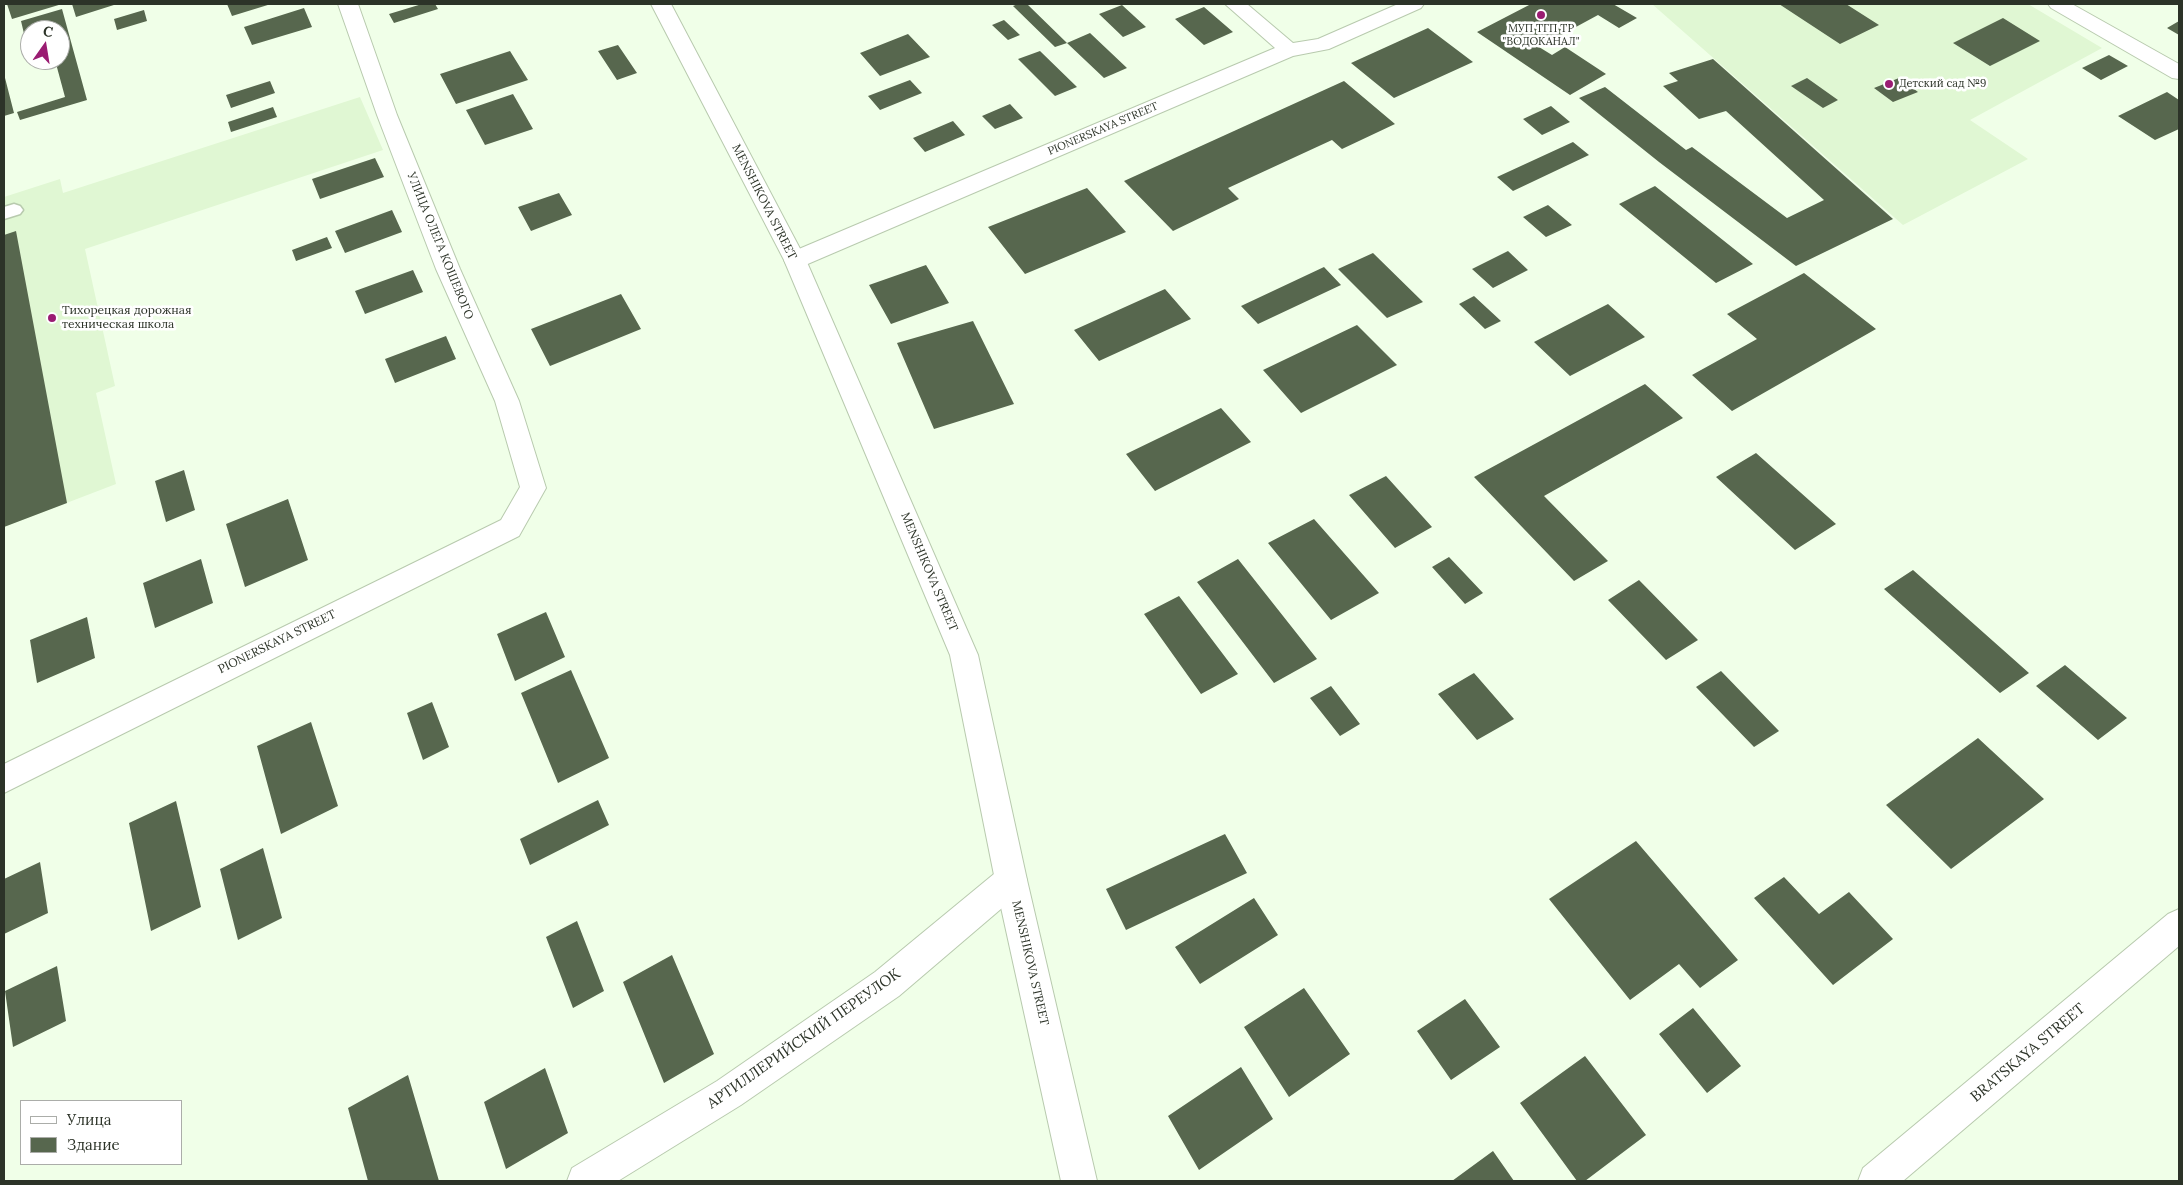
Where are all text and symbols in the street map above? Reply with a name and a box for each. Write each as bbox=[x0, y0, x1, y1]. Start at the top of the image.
marker: МУП ТГП ТР "ВОДОКАНАЛ" bbox=[1535, 9, 1547, 21]
north arrow bbox=[20, 20, 70, 70]
text: С bbox=[41, 22, 55, 41]
place label: МУП ТГП ТР "ВОДОКАНАЛ" bbox=[1503, 22, 1579, 48]
place label: Детский сад №9 bbox=[1899, 77, 1986, 91]
marker: Детский сад №9 bbox=[1883, 78, 1895, 90]
street label: PIONERSKAYA STREET bbox=[1046, 100, 1160, 158]
street label: MENSHIKOVA STREET bbox=[729, 142, 799, 262]
street label: УЛИЦА ОЛЕГА КОШЕВОГО bbox=[404, 170, 476, 322]
place label: Тихорецкая дорожная техническая школа bbox=[62, 304, 192, 332]
marker: Тихорецкая дорожная техническая школа bbox=[46, 312, 58, 324]
street label: MENSHIKOVA STREET bbox=[897, 510, 961, 634]
street label: PIONERSKAYA STREET bbox=[216, 607, 338, 677]
street label: MENSHIKOVA STREET bbox=[1009, 899, 1051, 1027]
street label: АРТИЛЛЕРИЙСКИЙ ПЕРЕУЛОК bbox=[704, 965, 904, 1113]
street label: BRATSKAYA STREET bbox=[1967, 1000, 2089, 1106]
legend bbox=[20, 1100, 182, 1165]
text: Улица bbox=[67, 1110, 111, 1129]
text: Здание bbox=[67, 1135, 120, 1154]

